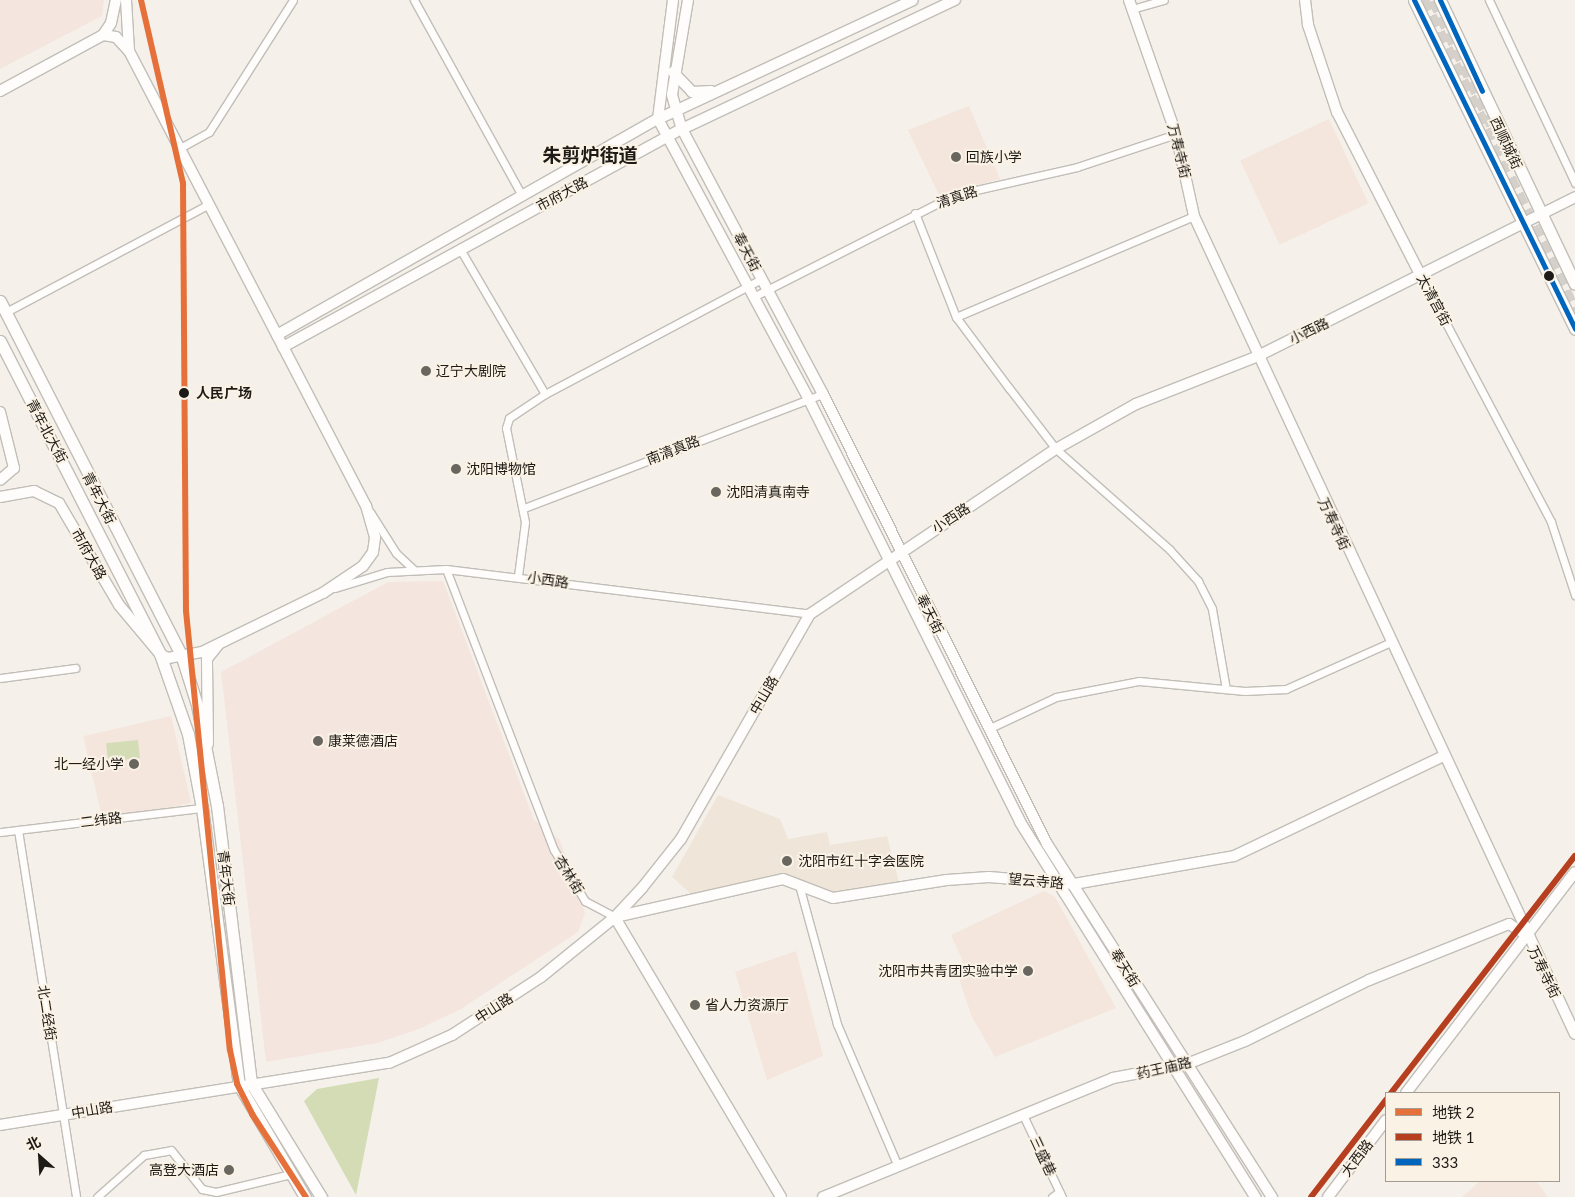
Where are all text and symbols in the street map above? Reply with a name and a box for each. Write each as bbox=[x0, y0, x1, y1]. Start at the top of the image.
street label: 西顺城街 bbox=[1487, 114, 1525, 172]
street label: 万寿寺街 bbox=[1164, 122, 1194, 180]
district label: 朱剪炉街道 bbox=[543, 144, 637, 166]
place label: 回族小学 bbox=[966, 149, 1022, 165]
marker: 回族小学 bbox=[950, 151, 962, 163]
street label: 市府大路 bbox=[533, 173, 591, 215]
street label: 清真路 bbox=[934, 183, 980, 211]
street label: 奉天街 bbox=[730, 230, 764, 274]
street label: 太清宫街 bbox=[1413, 271, 1455, 329]
unlabelled marker bbox=[1544, 271, 1554, 281]
street label: 小西路 bbox=[1286, 314, 1332, 348]
place label: 辽宁大剧院 bbox=[436, 363, 506, 379]
marker: 辽宁大剧院 bbox=[420, 365, 432, 377]
marker: 人民广场 bbox=[176, 385, 192, 401]
place label: 人民广场 bbox=[196, 385, 252, 401]
street label: 青年北大街 bbox=[23, 396, 71, 466]
street label: 南清真路 bbox=[644, 432, 702, 468]
place label: 沈阳博物馆 bbox=[466, 461, 536, 477]
marker: 沈阳博物馆 bbox=[450, 463, 462, 475]
street label: 青年大街 bbox=[79, 469, 119, 527]
place label: 沈阳清真南寺 bbox=[726, 484, 810, 500]
marker: 沈阳清真南寺 bbox=[710, 486, 722, 498]
street label: 万寿寺街 bbox=[1315, 495, 1353, 553]
street label: 小西路 bbox=[929, 500, 973, 536]
street label: 市府大路 bbox=[68, 525, 110, 583]
street label: 小西路 bbox=[526, 569, 570, 591]
street label: 奉天街 bbox=[913, 591, 947, 637]
street label: 中山路 bbox=[746, 673, 782, 717]
place label: 康莱德酒店 bbox=[328, 733, 398, 749]
marker: 康莱德酒店 bbox=[312, 735, 324, 747]
place label: 北一经小学 bbox=[54, 756, 124, 772]
marker: 北一经小学 bbox=[128, 758, 140, 770]
street label: 二纬路 bbox=[79, 809, 123, 831]
street label: 青年大街 bbox=[214, 849, 238, 907]
street label: 杏林街 bbox=[551, 853, 587, 897]
place label: 沈阳市红十字会医院 bbox=[798, 853, 924, 869]
marker: 沈阳市红十字会医院 bbox=[780, 854, 794, 868]
street label: 望云寺路 bbox=[1007, 870, 1065, 892]
street label: 万寿寺街 bbox=[1524, 943, 1564, 1001]
street label: 奉天街 bbox=[1107, 946, 1143, 990]
place label: 沈阳市共青团实验中学 bbox=[878, 963, 1018, 979]
marker: 沈阳市共青团实验中学 bbox=[1022, 965, 1034, 977]
street label: 北二经街 bbox=[34, 984, 60, 1042]
street label: 中山路 bbox=[472, 990, 516, 1026]
place label: 省人力资源厅 bbox=[705, 997, 789, 1013]
marker: 省人力资源厅 bbox=[689, 999, 701, 1011]
street label: 药王庙路 bbox=[1135, 1054, 1193, 1082]
legend bbox=[1385, 1092, 1560, 1182]
street label: 中山路 bbox=[70, 1098, 114, 1122]
text: 地铁 2 bbox=[1432, 1103, 1475, 1121]
text: 地铁 1 bbox=[1432, 1128, 1475, 1146]
north arrow bbox=[15, 1132, 65, 1182]
text: 北 bbox=[23, 1132, 43, 1154]
street label: 三盛巷 bbox=[1027, 1133, 1059, 1179]
street label: 大西路 bbox=[1338, 1136, 1376, 1180]
text: 333 bbox=[1432, 1153, 1458, 1171]
place label: 高登大酒店 bbox=[149, 1162, 219, 1178]
marker: 高登大酒店 bbox=[223, 1164, 235, 1176]

